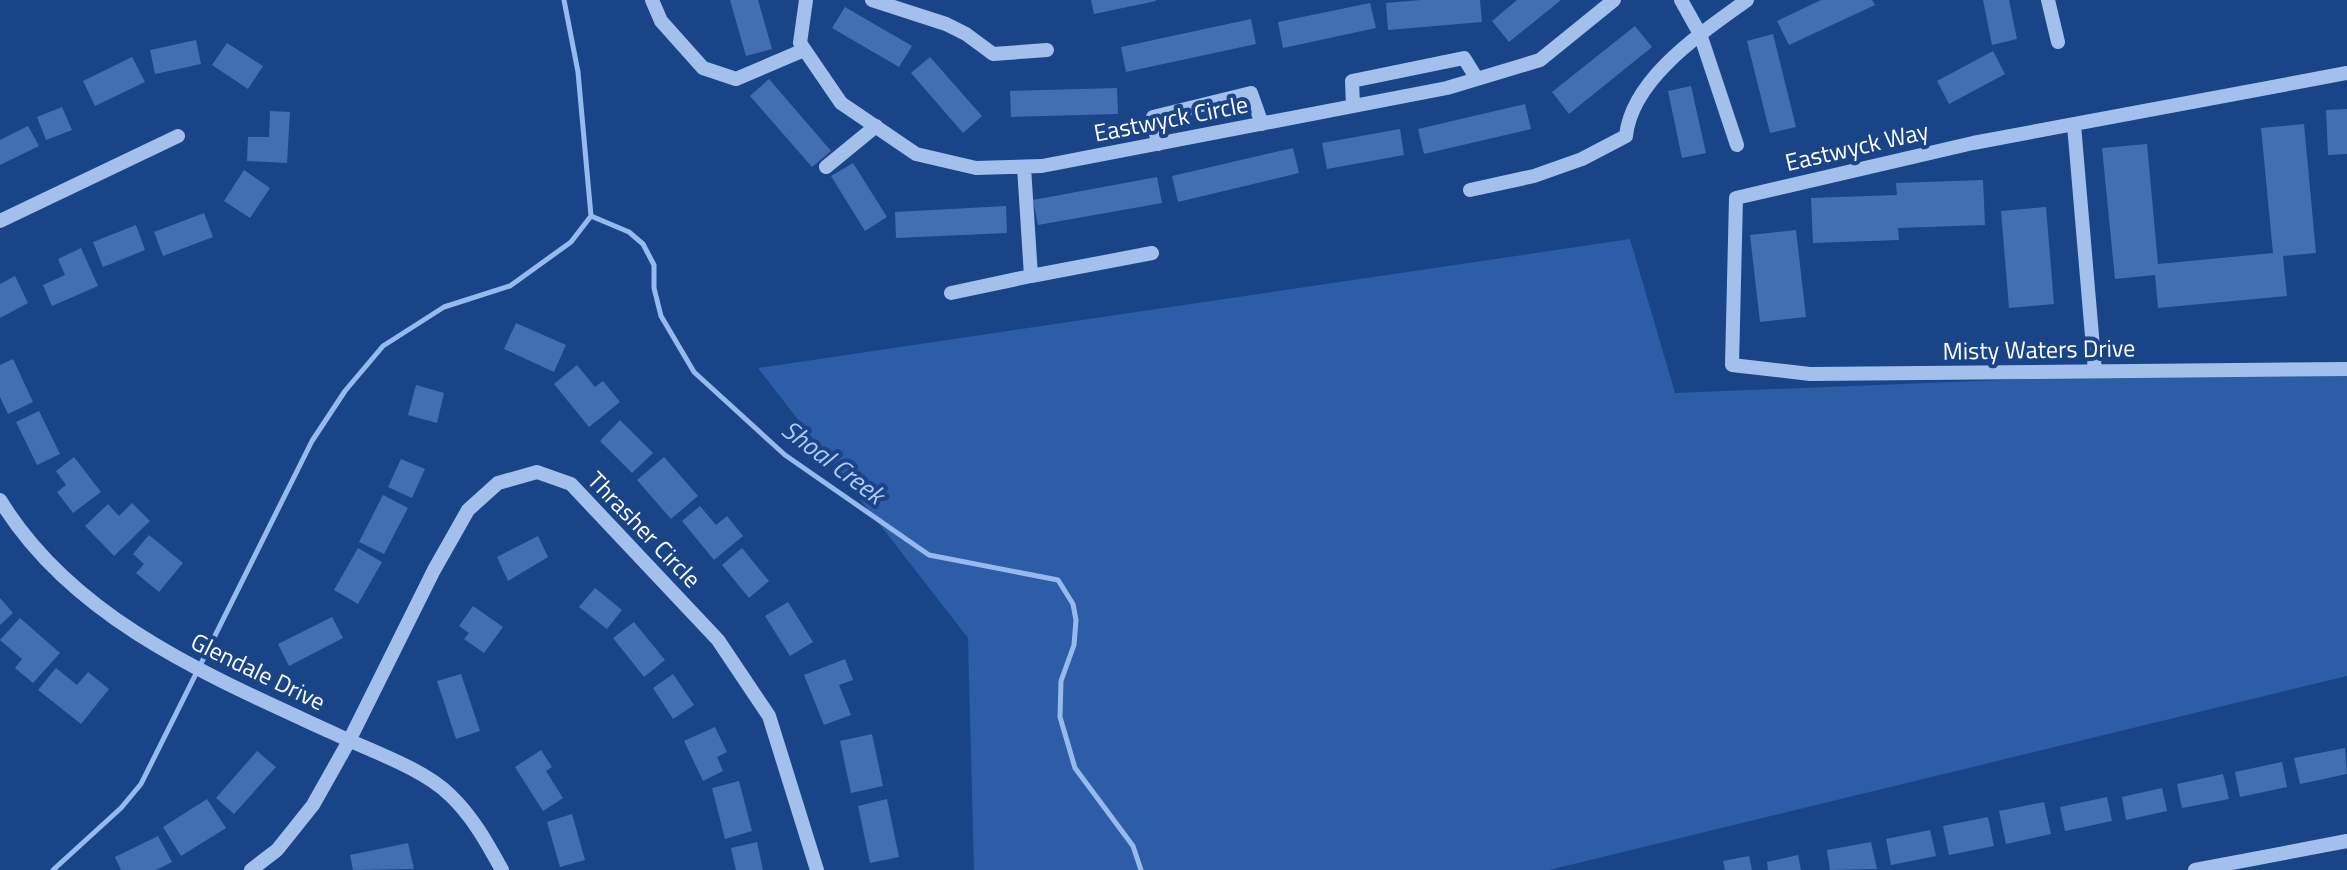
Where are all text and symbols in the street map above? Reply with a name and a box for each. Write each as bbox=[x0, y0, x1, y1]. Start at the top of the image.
street label: Eastwyck Circle bbox=[1091, 85, 1251, 151]
street label: Eastwyck Way bbox=[1782, 112, 1932, 180]
street label: Misty Waters Drive bbox=[1942, 329, 2136, 369]
water label: Shoal Creek bbox=[774, 410, 896, 515]
street label: Thrasher Circle bbox=[580, 463, 710, 596]
street label: Glendale Drive bbox=[185, 623, 332, 719]

